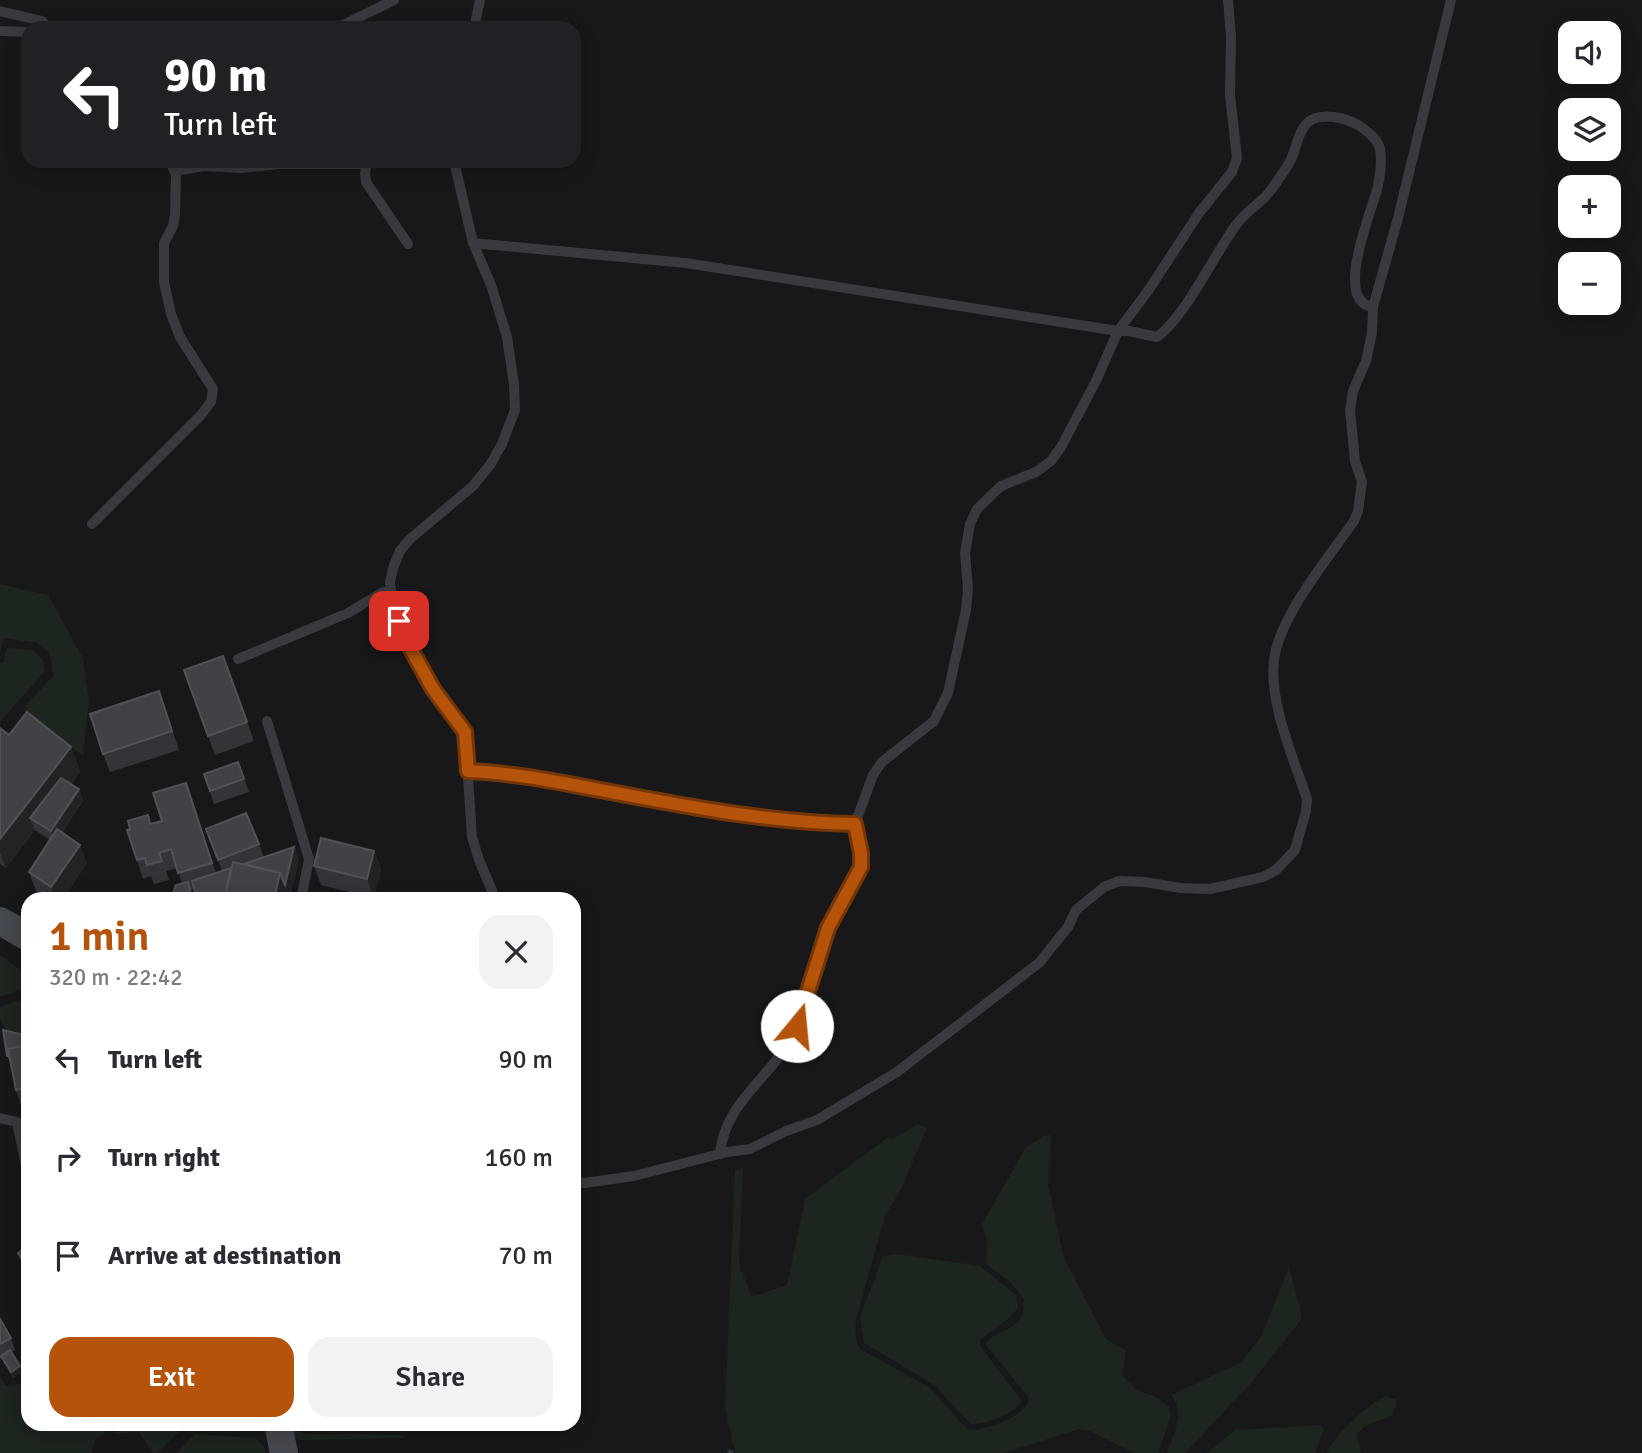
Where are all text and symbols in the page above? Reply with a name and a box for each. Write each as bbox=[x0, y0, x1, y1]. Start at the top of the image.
map controls bbox=[1558, 21, 1621, 315]
button: sound bbox=[1558, 21, 1621, 84]
text: 90 m bbox=[164, 45, 267, 105]
icon: left bbox=[49, 49, 140, 140]
button: layers bbox=[1558, 98, 1621, 161]
text: Turn left bbox=[164, 105, 277, 144]
button: + bbox=[1558, 175, 1621, 238]
button: − bbox=[1558, 252, 1621, 315]
pin bbox=[369, 591, 429, 651]
icon: arrive bbox=[380, 602, 418, 640]
text: 1 min bbox=[49, 911, 150, 962]
button: close bbox=[479, 915, 553, 989]
text: 320 m · 22:42 bbox=[49, 963, 183, 992]
position arrow bbox=[760, 989, 834, 1063]
icon: left bbox=[49, 1041, 87, 1079]
text: Turn left bbox=[108, 1044, 202, 1076]
text: 90 m bbox=[498, 1044, 553, 1076]
icon: right bbox=[49, 1139, 87, 1177]
text: Turn right bbox=[108, 1142, 220, 1174]
text: 160 m bbox=[484, 1142, 553, 1174]
icon: arrive bbox=[49, 1237, 87, 1275]
text: Arrive at destination bbox=[108, 1240, 341, 1272]
text: 70 m bbox=[498, 1240, 553, 1272]
button: Exit bbox=[49, 1337, 294, 1417]
button: Share bbox=[308, 1337, 553, 1417]

